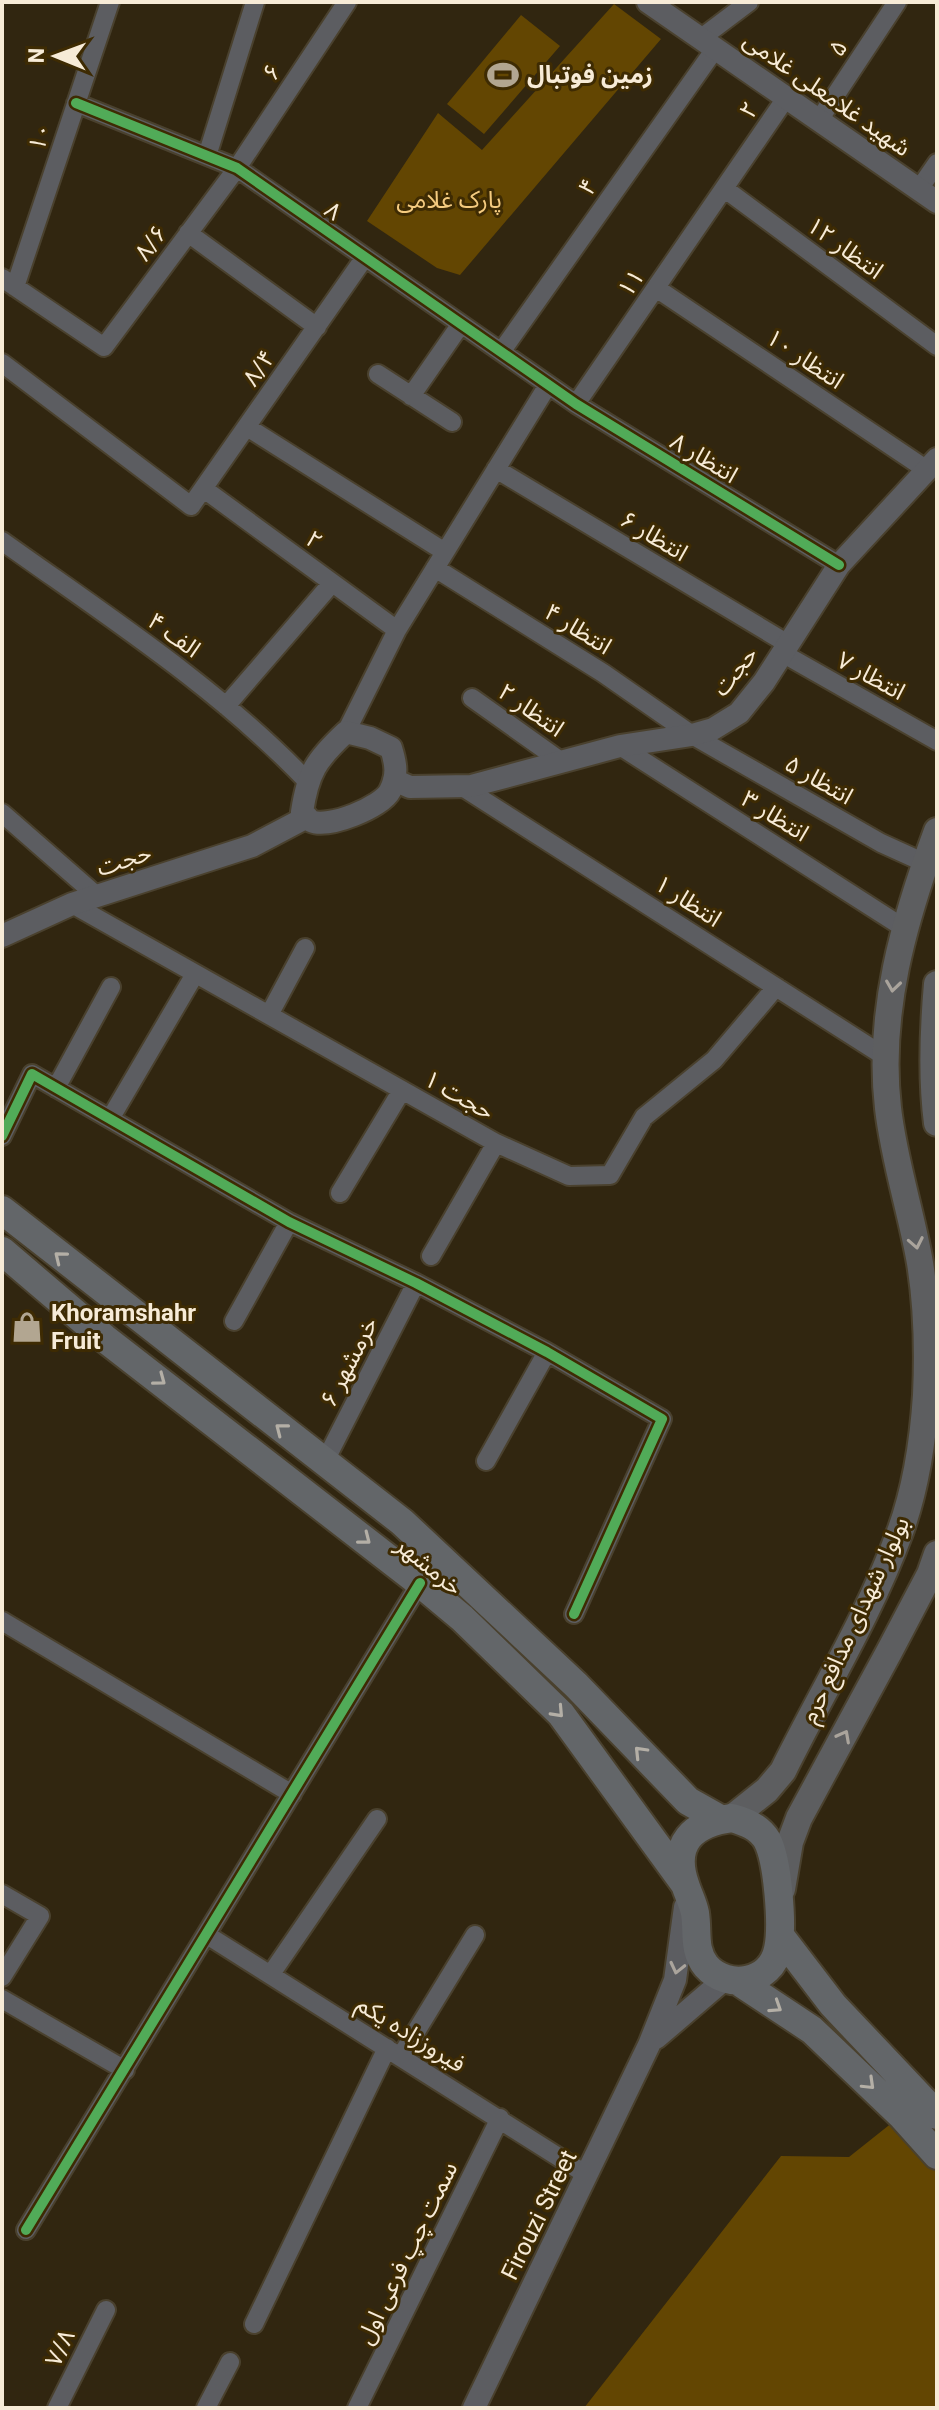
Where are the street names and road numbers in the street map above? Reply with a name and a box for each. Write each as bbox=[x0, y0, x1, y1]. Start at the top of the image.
street label: شهید غلامعلی غلامی bbox=[738, 26, 916, 162]
street label: ۵ bbox=[823, 34, 853, 62]
street label: ۶ bbox=[257, 58, 287, 86]
street label: ۲ bbox=[734, 96, 764, 124]
street label: ۱۰ bbox=[22, 120, 58, 154]
street label: ۴ bbox=[573, 173, 603, 201]
street label: ۸ bbox=[319, 196, 347, 227]
street label: انتظار ۱۲ bbox=[801, 211, 889, 285]
street label: ۸/۶ bbox=[129, 220, 173, 266]
street label: ۱۱ bbox=[612, 264, 650, 302]
street label: انتظار ۱۰ bbox=[761, 323, 849, 395]
street label: ۸/۴ bbox=[237, 345, 281, 391]
street label: انتظار ۸ bbox=[665, 427, 743, 489]
street label: انتظار ۶ bbox=[615, 505, 693, 567]
street label: ۲ bbox=[300, 525, 328, 555]
street label: انتظار ۴ bbox=[539, 598, 617, 660]
street label: ۴ الف bbox=[142, 607, 206, 663]
street label: حجت bbox=[707, 641, 763, 701]
street label: انتظار ۷ bbox=[832, 646, 910, 706]
street label: انتظار ۲ bbox=[493, 677, 569, 743]
street label: انتظار ۵ bbox=[780, 749, 858, 811]
street label: انتظار ۳ bbox=[736, 785, 814, 847]
street label: حجت bbox=[93, 838, 155, 882]
street label: انتظار ۱ bbox=[649, 869, 727, 933]
street label: حجت ۱ bbox=[419, 1064, 499, 1126]
street label: خرمشهر ۶ bbox=[314, 1312, 384, 1412]
street label: بولوار شهدای مدافع حرم bbox=[795, 1512, 919, 1729]
street label: خرمشهر bbox=[389, 1530, 468, 1601]
street label: فیروززاده یکم bbox=[350, 1990, 470, 2081]
street label: Firouzi Street bbox=[496, 2145, 583, 2284]
street label: سمت چپ فرعی اول bbox=[351, 2157, 465, 2350]
street label: ۷/۸ bbox=[39, 2325, 81, 2371]

